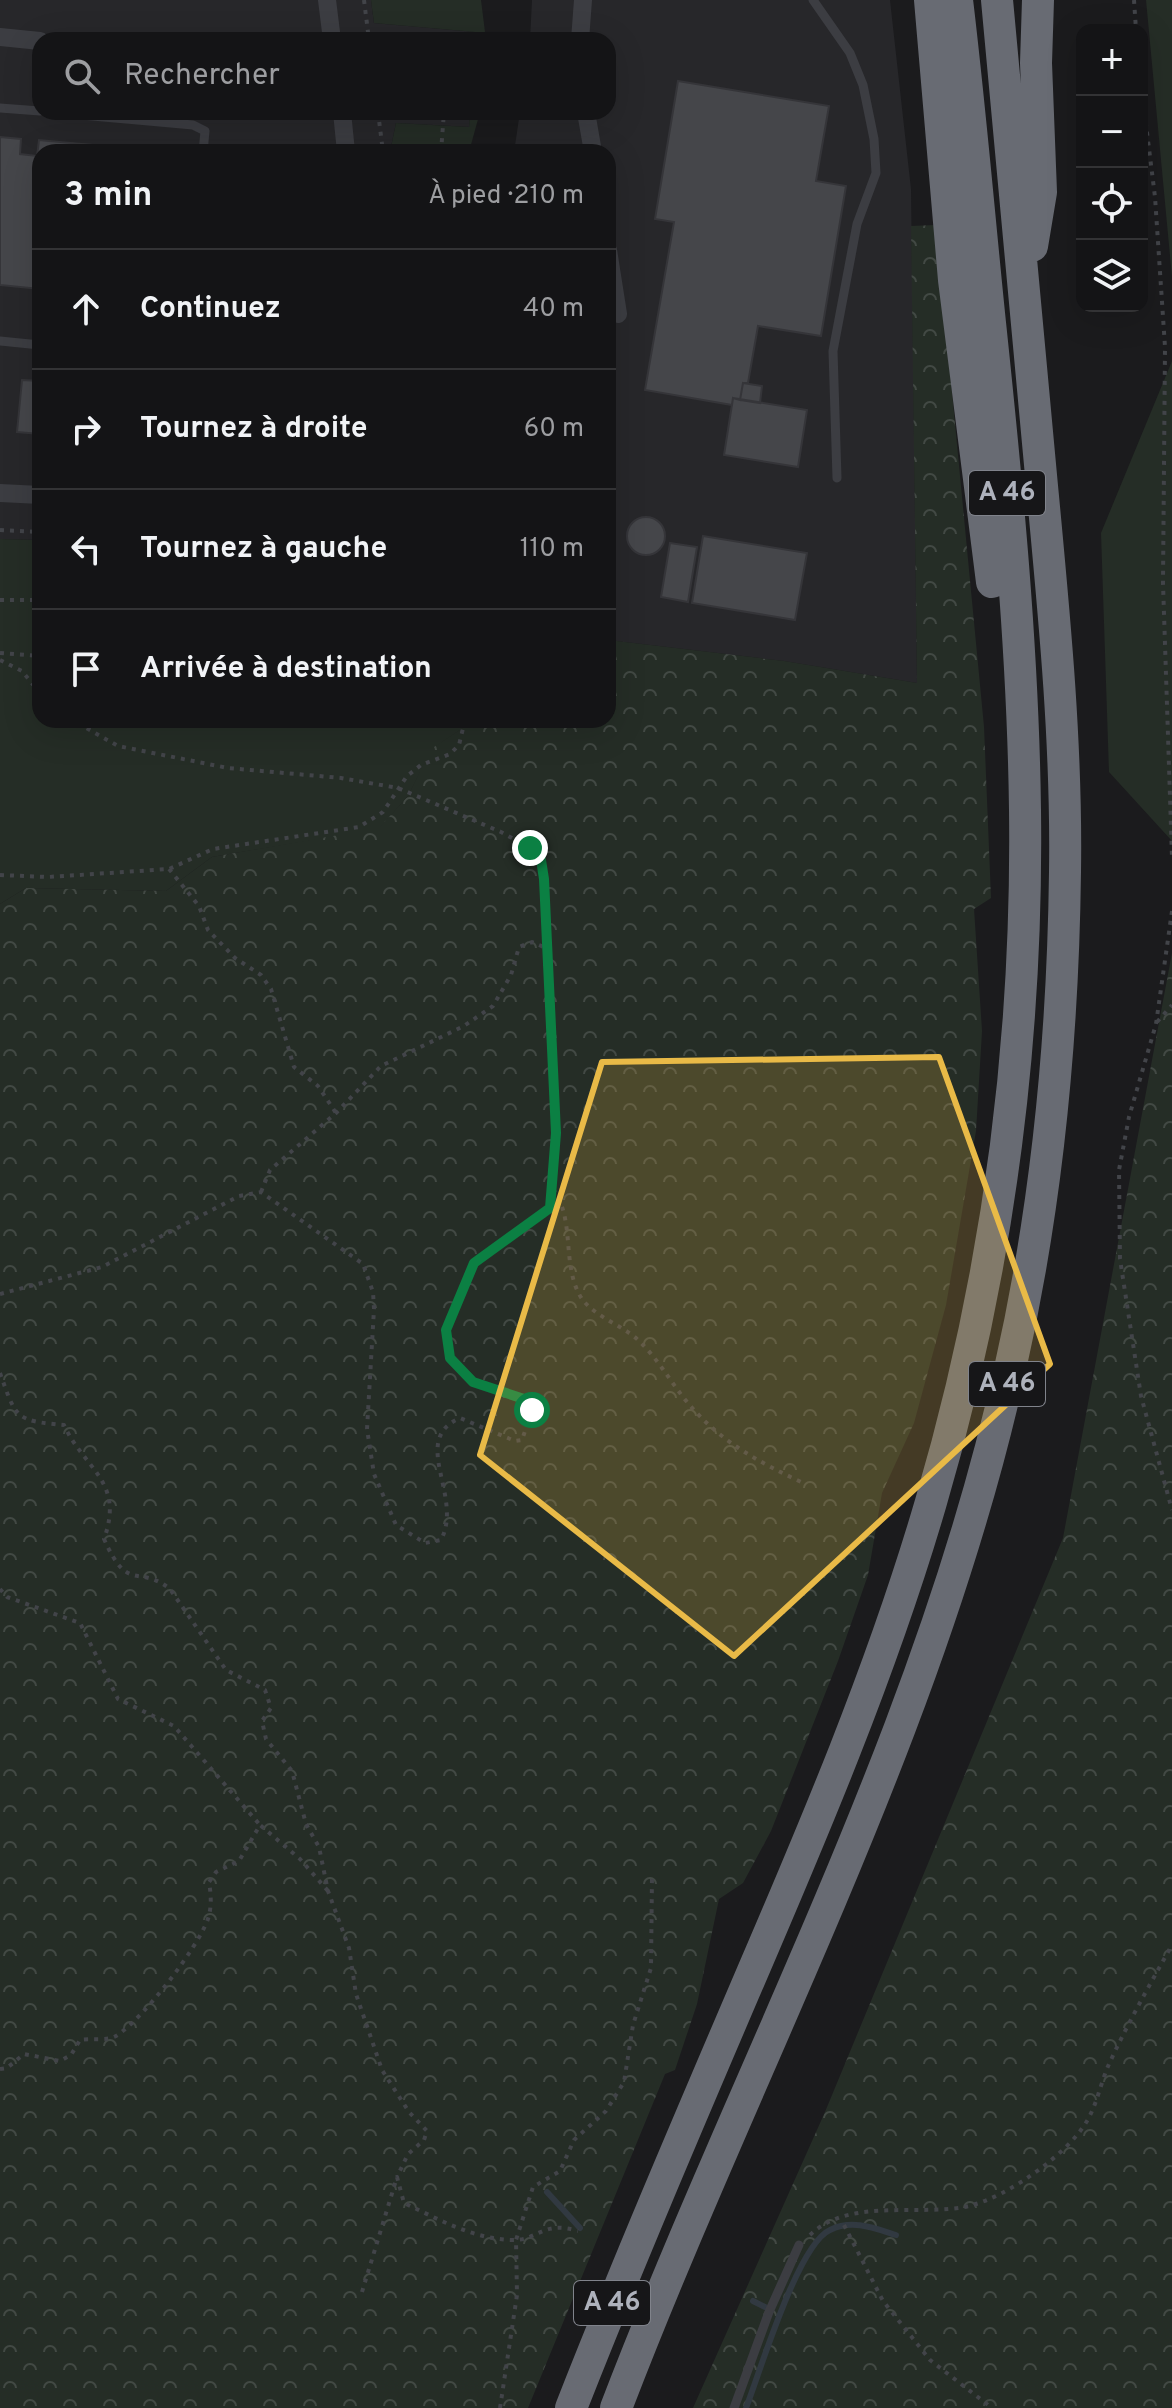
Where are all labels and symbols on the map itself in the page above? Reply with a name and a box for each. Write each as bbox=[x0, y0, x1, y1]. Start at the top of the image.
road number: A 46 bbox=[969, 471, 1045, 515]
route end bbox=[512, 830, 548, 866]
road number: A 46 bbox=[969, 1362, 1045, 1406]
route start bbox=[514, 1392, 550, 1428]
road number: A 46 bbox=[574, 2281, 650, 2325]

